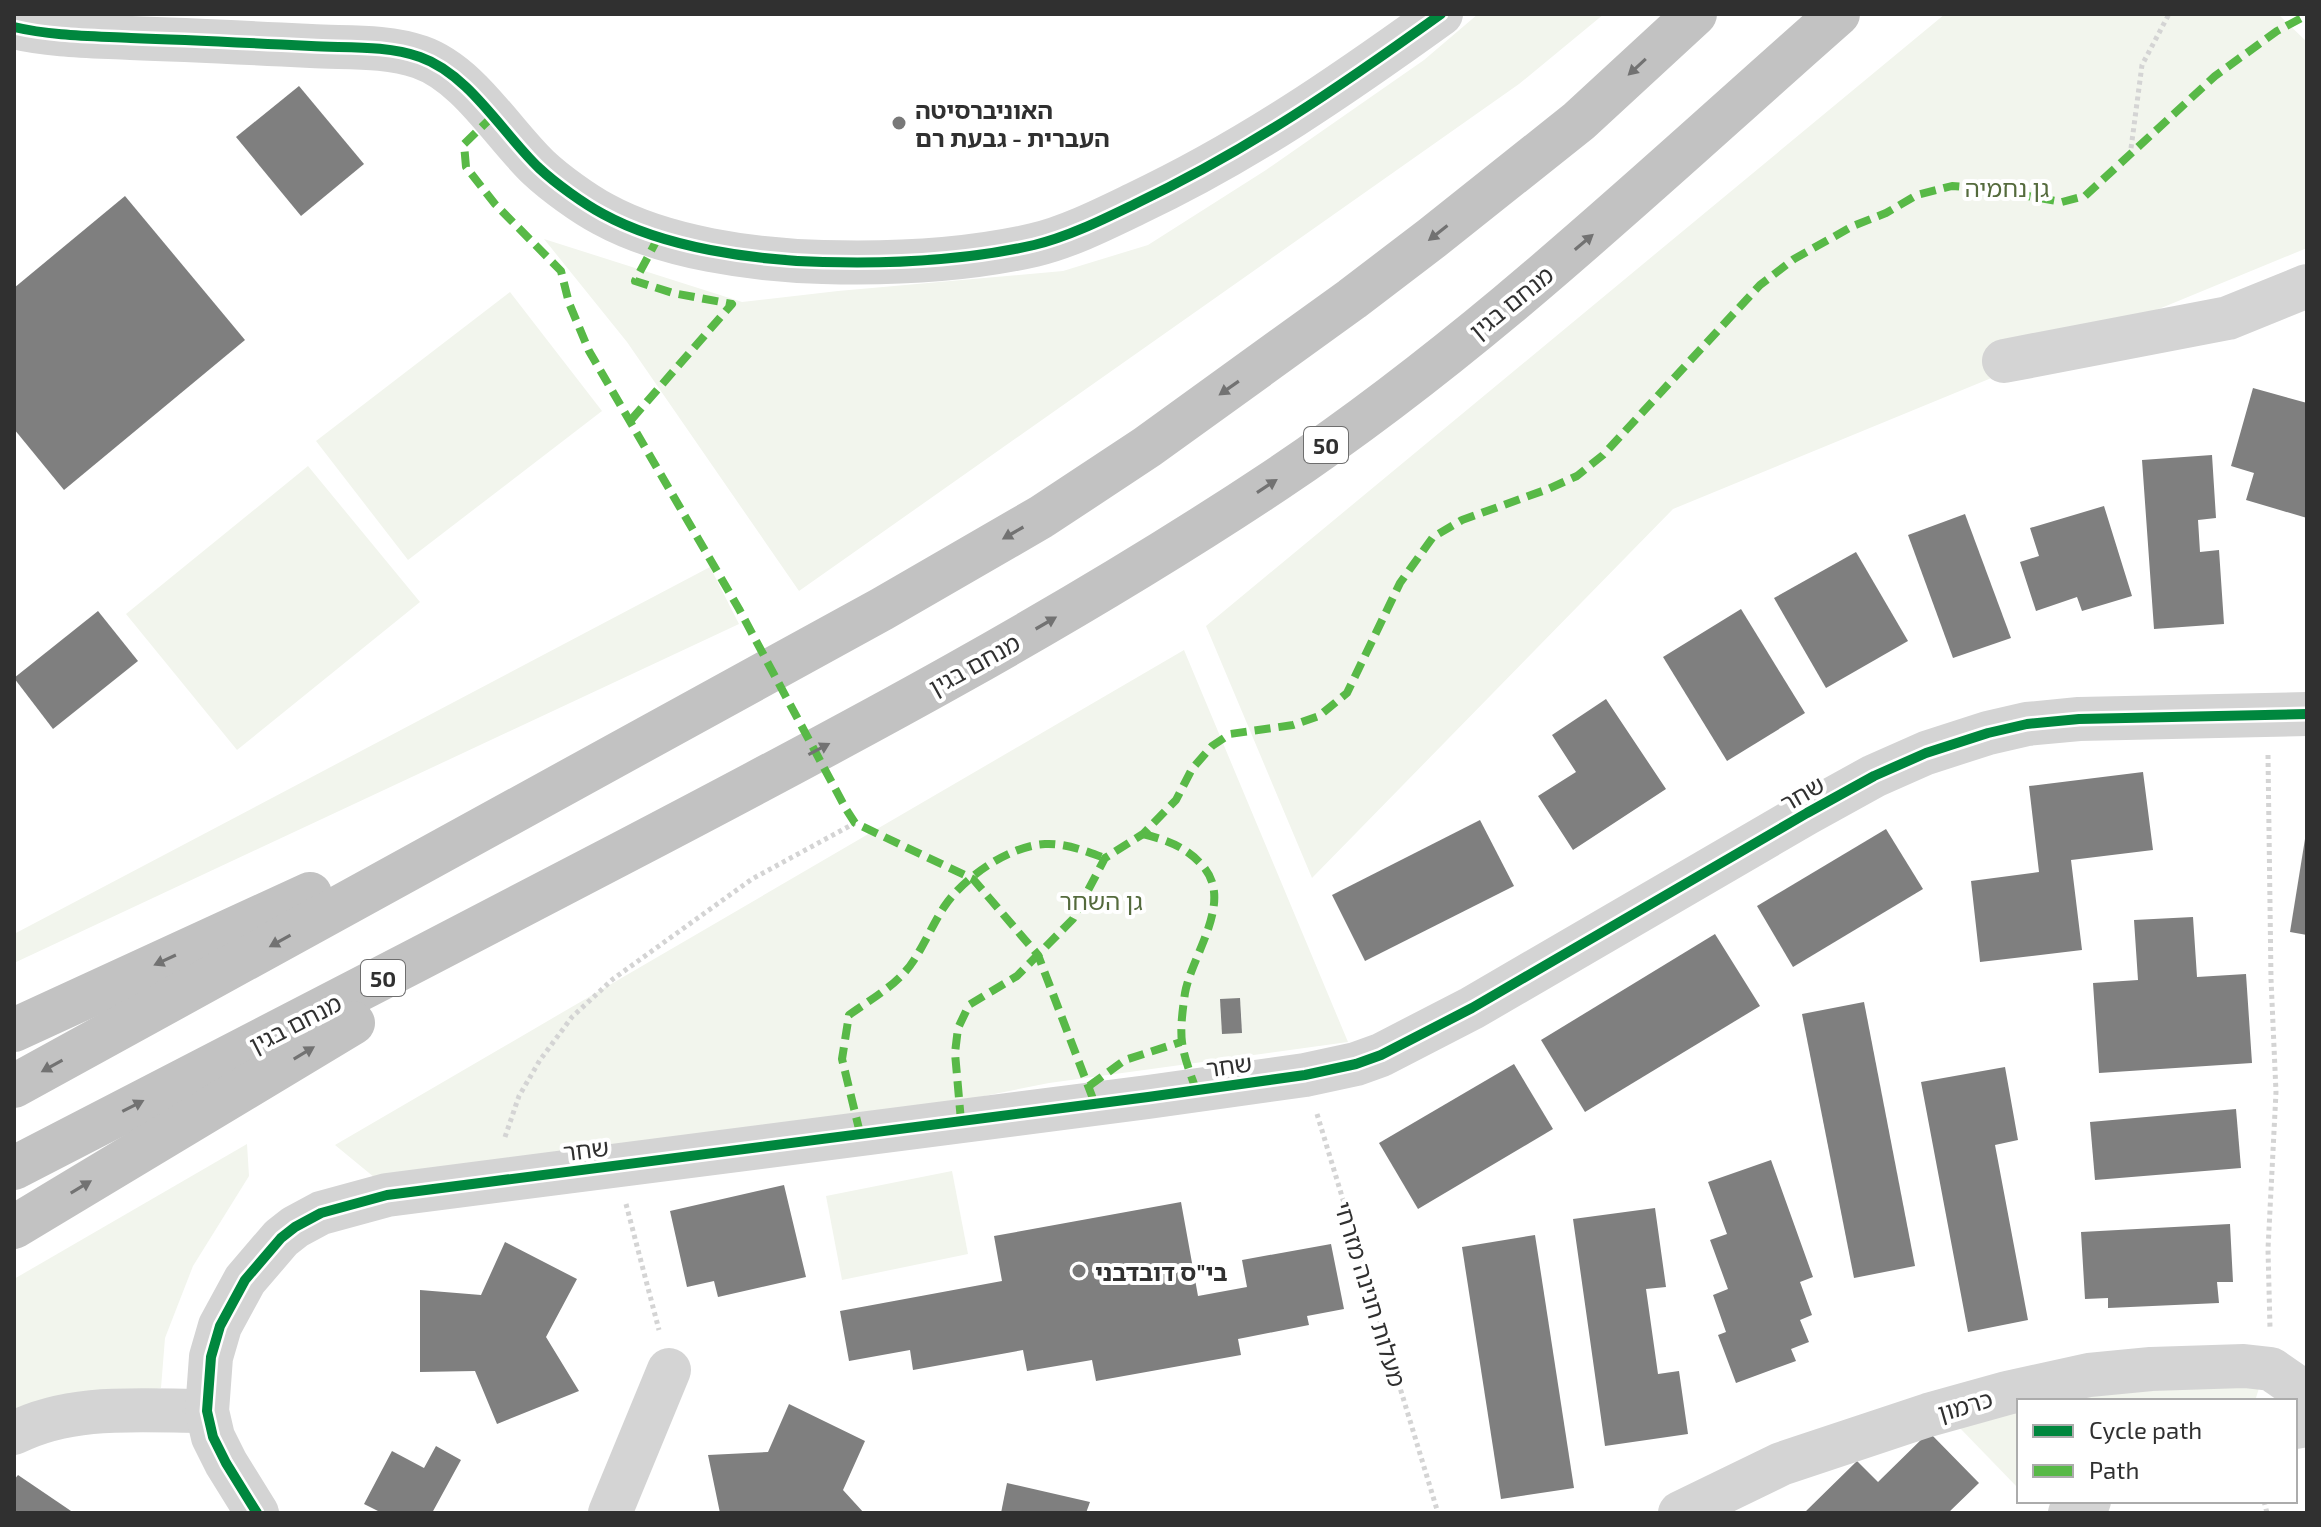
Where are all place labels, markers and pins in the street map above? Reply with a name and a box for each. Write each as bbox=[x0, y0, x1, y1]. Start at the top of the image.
place label: האוניברסיטה העברית - גבעת רם bbox=[915, 95, 1110, 152]
marker: האוניברסיטה העברית - גבעת רם bbox=[890, 114, 908, 132]
place label: בי"ס דובדבני bbox=[1095, 1257, 1228, 1286]
marker: בי"ס דובדבני bbox=[1070, 1262, 1088, 1280]

